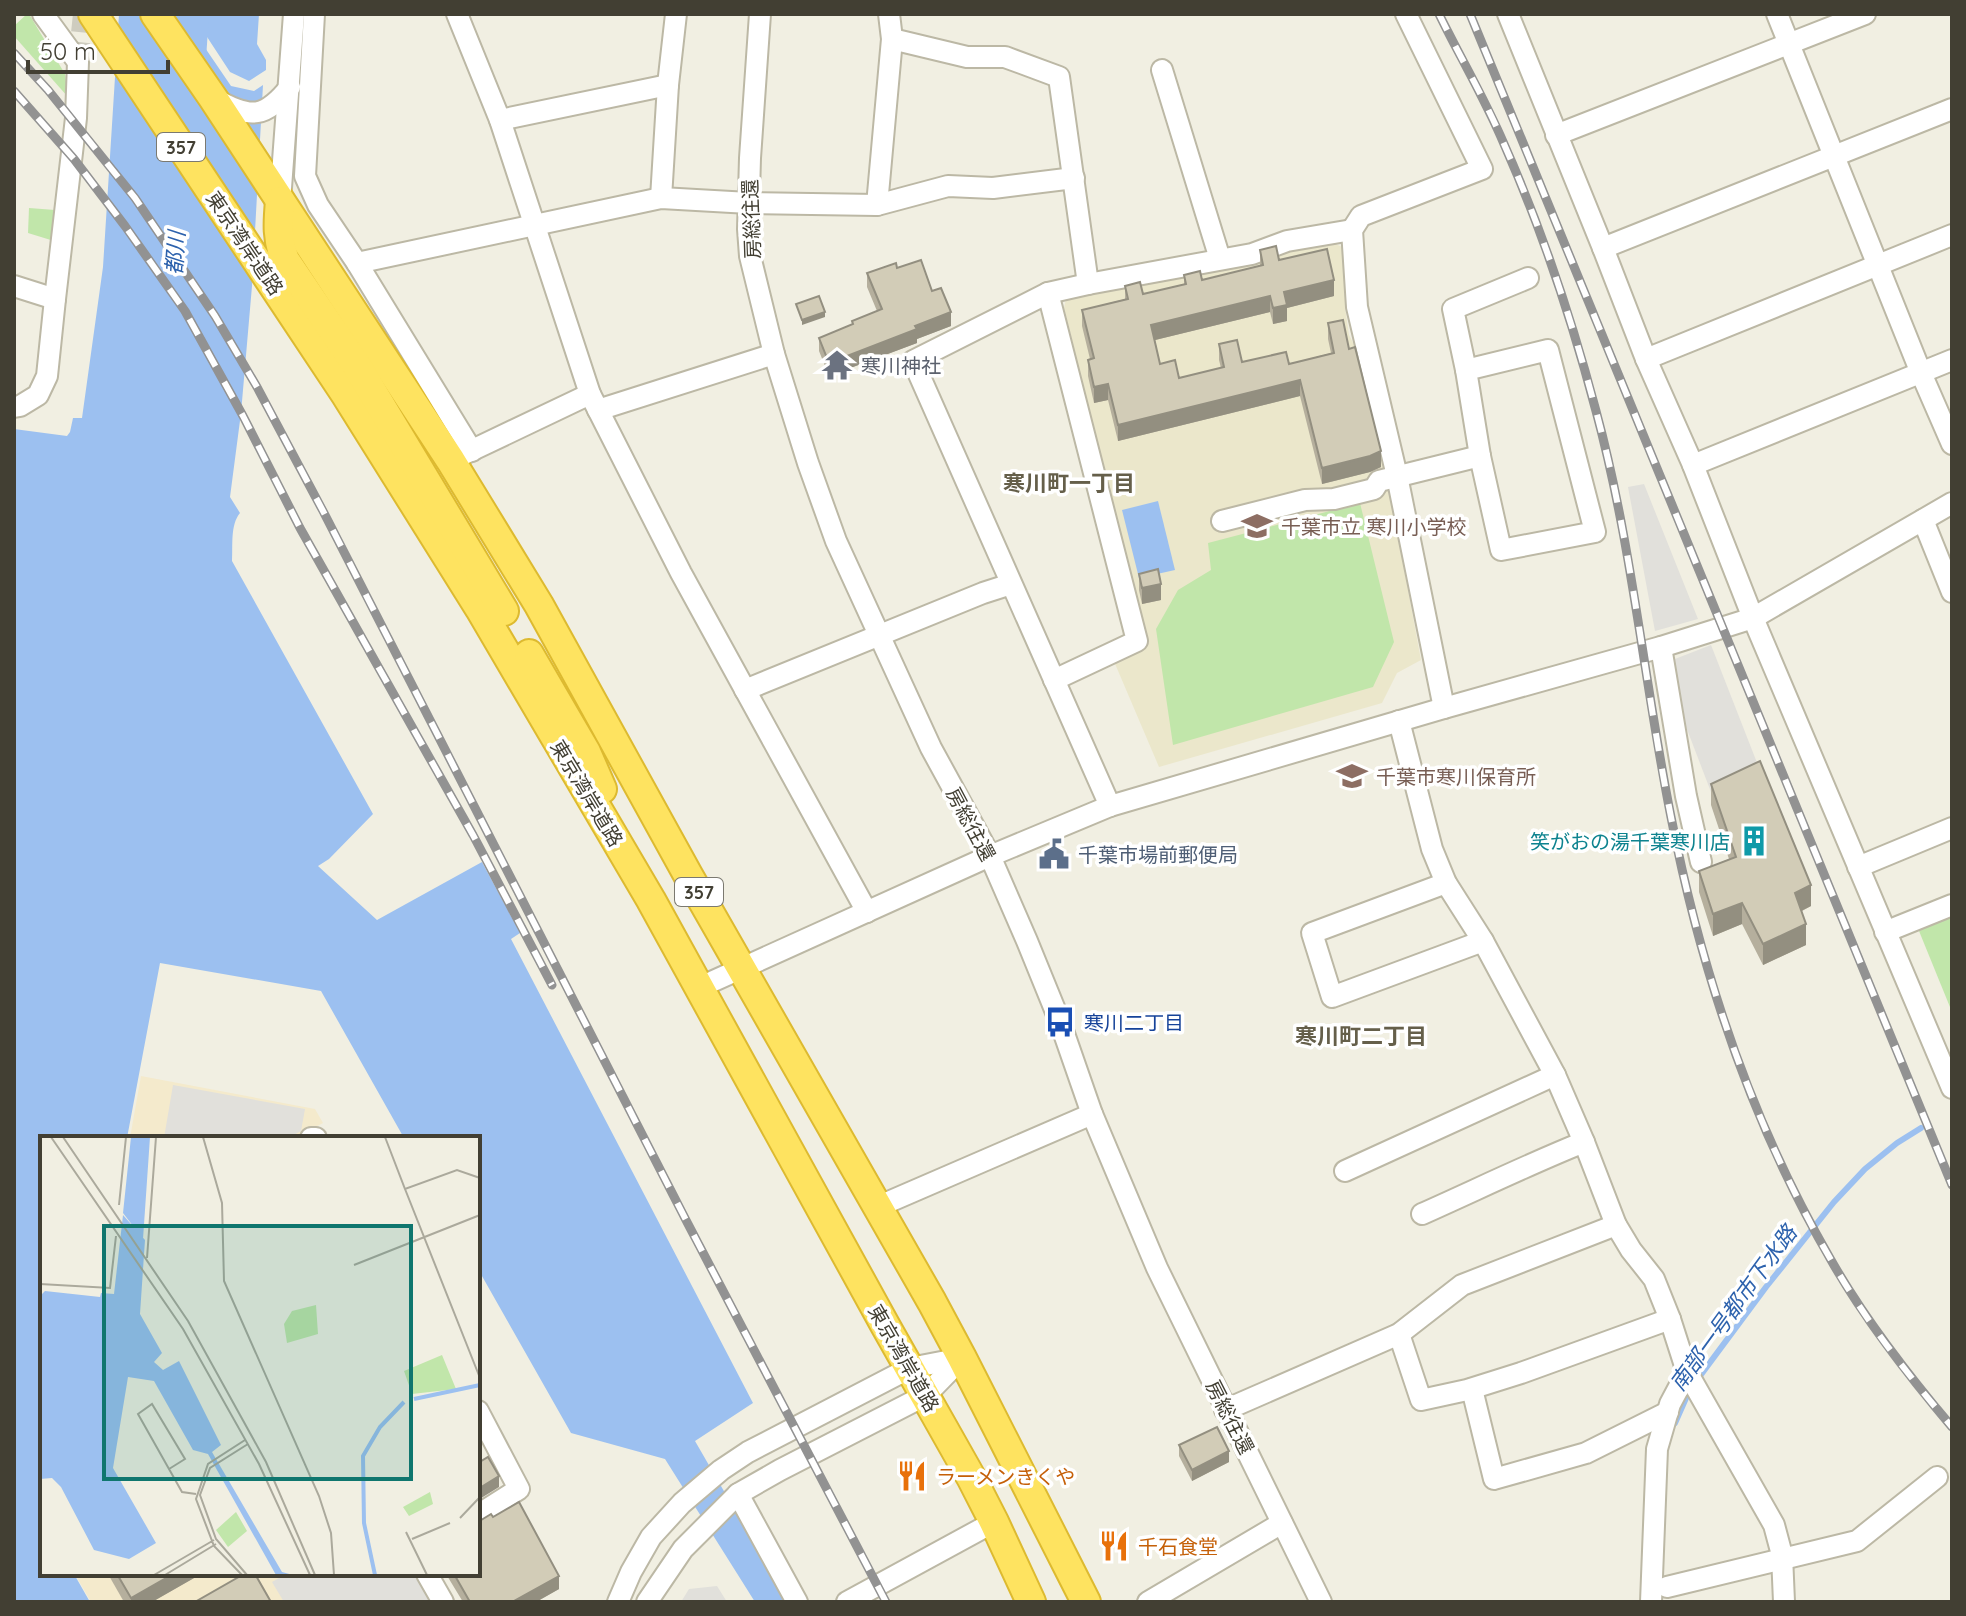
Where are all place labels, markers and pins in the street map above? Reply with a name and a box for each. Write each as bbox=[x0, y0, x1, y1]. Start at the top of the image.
temple icon: 寒川神社 bbox=[820, 348, 854, 382]
place label: 寒川神社 bbox=[861, 353, 941, 378]
school or university icon: 千葉市立 寒川小学校 bbox=[1240, 509, 1274, 543]
place label: 千葉市立 寒川小学校 bbox=[1281, 514, 1466, 539]
school or university icon: 千葉市寒川保育所 bbox=[1335, 759, 1369, 793]
place label: 千葉市寒川保育所 bbox=[1376, 764, 1536, 789]
building icon: 笑がおの湯千葉寒川店 bbox=[1737, 824, 1771, 858]
place label: 笑がおの湯千葉寒川店 bbox=[1530, 829, 1730, 854]
public building icon: 千葉市場前郵便局 bbox=[1037, 837, 1071, 871]
place label: 千葉市場前郵便局 bbox=[1078, 842, 1238, 867]
bus stop icon: 寒川二丁目 bbox=[1043, 1005, 1077, 1039]
place label: 寒川二丁目 bbox=[1084, 1010, 1184, 1035]
restaurant icon: ラーメンきくや bbox=[895, 1459, 929, 1493]
place label: ラーメンきくや bbox=[936, 1464, 1075, 1489]
restaurant icon: 千石食堂 bbox=[1097, 1529, 1131, 1563]
place label: 千石食堂 bbox=[1138, 1534, 1218, 1559]

